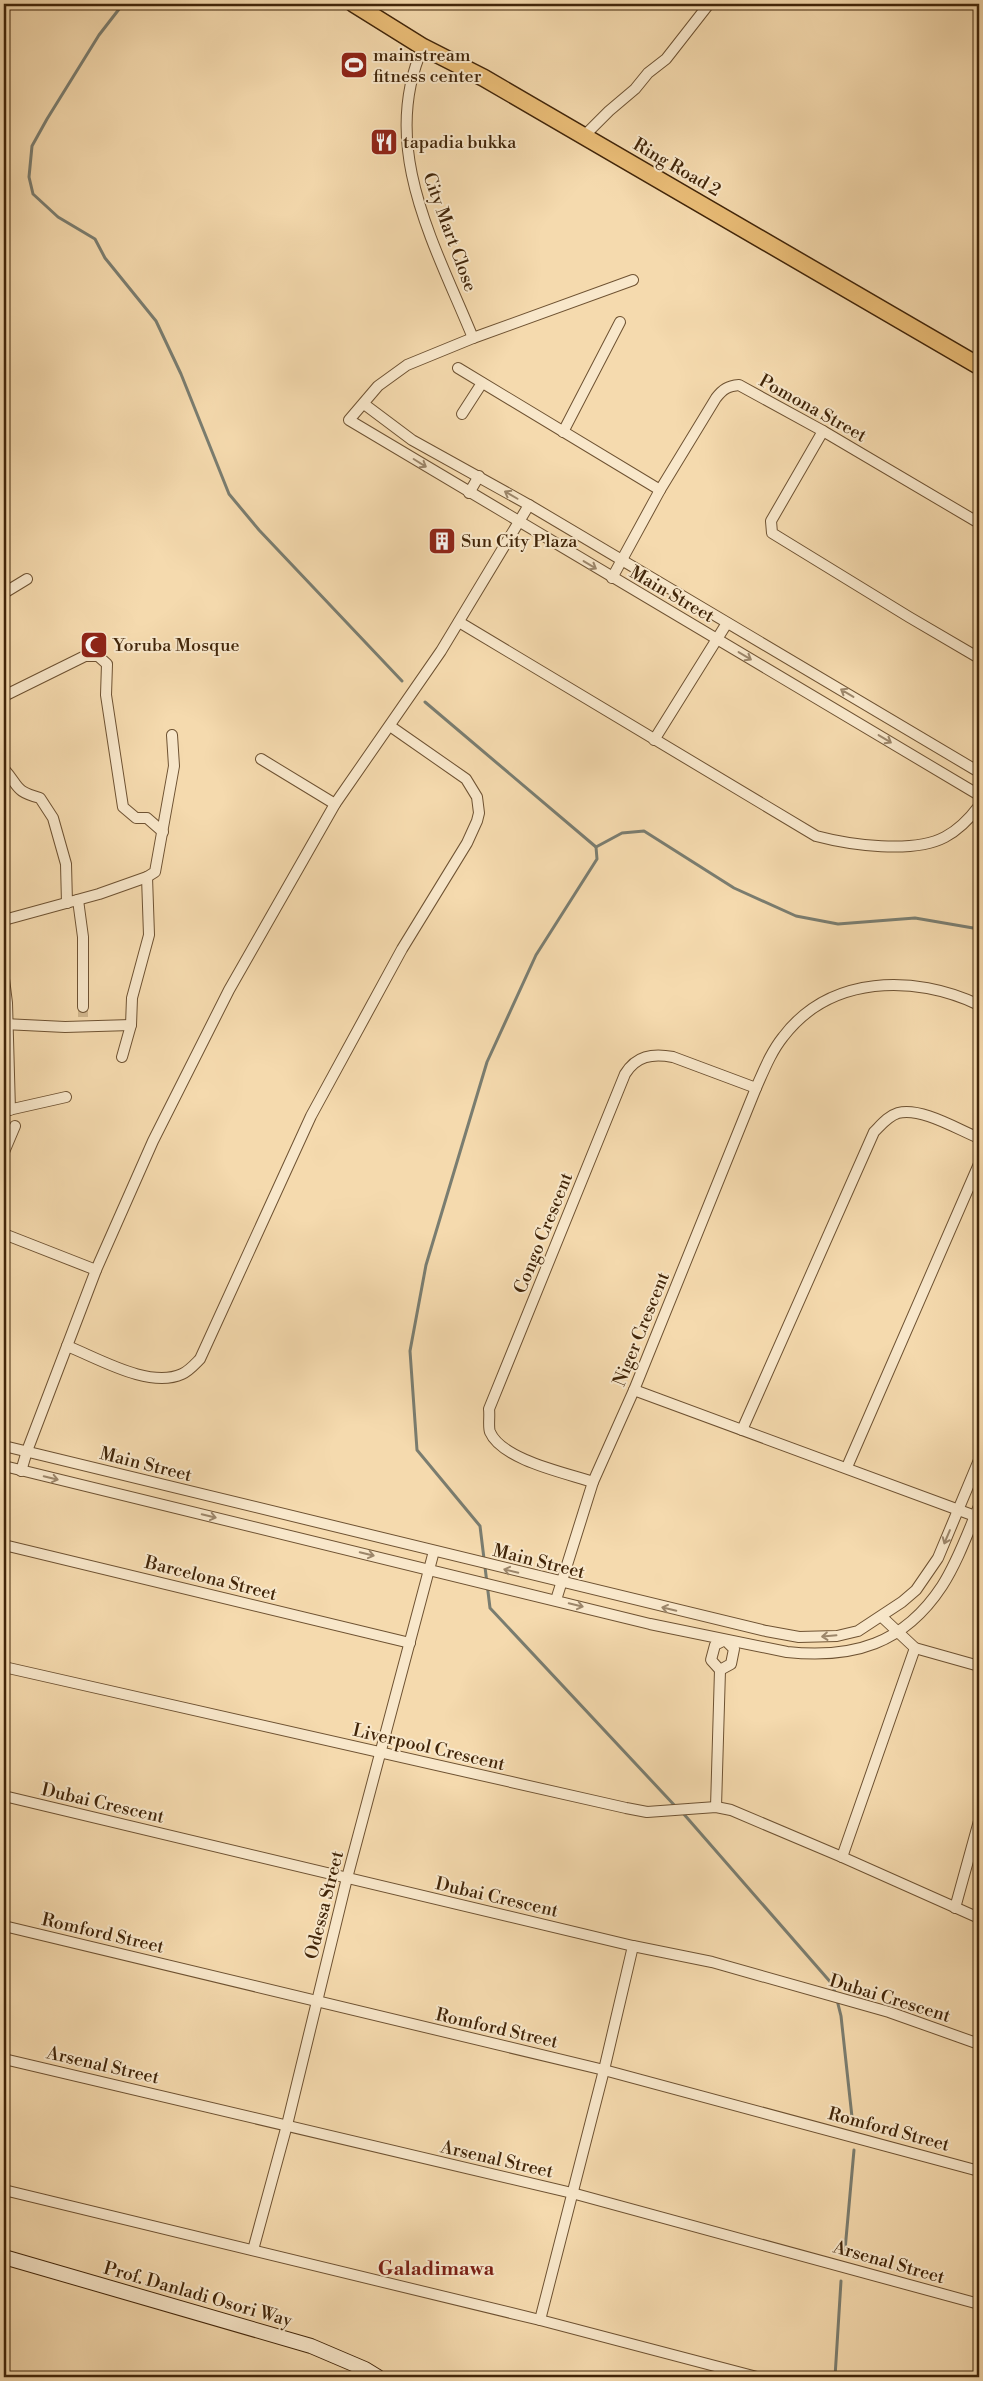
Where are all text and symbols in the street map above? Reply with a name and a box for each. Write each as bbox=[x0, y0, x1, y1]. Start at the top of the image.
place label: mainstream fitness center bbox=[373, 44, 482, 88]
sports icon: mainstream fitness center bbox=[339, 50, 369, 80]
restaurant icon: tapadia bukka bbox=[369, 127, 399, 157]
place label: tapadia bukka bbox=[403, 131, 517, 154]
street label: Ring Road 2 bbox=[629, 133, 725, 202]
street label: City Mart Close bbox=[417, 169, 482, 295]
street label: Pomona Street bbox=[755, 369, 871, 448]
one-way arrow bbox=[413, 459, 427, 469]
one-way arrow bbox=[504, 490, 519, 500]
building icon: Sun City Plaza bbox=[427, 526, 457, 556]
place label: Sun City Plaza bbox=[461, 530, 578, 553]
one-way arrow bbox=[582, 560, 596, 570]
street label: Main Street bbox=[625, 561, 719, 628]
mosque icon: Yoruba Mosque bbox=[79, 630, 109, 660]
place label: Yoruba Mosque bbox=[112, 634, 240, 657]
one-way arrow bbox=[738, 651, 752, 661]
one-way arrow bbox=[840, 688, 854, 698]
one-way arrow bbox=[877, 734, 891, 744]
street label: Congo Crescent bbox=[509, 1169, 578, 1297]
street label: Niger Crescent bbox=[608, 1268, 675, 1390]
street label: Main Street bbox=[97, 1442, 195, 1487]
one-way arrow bbox=[43, 1474, 59, 1483]
one-way arrow bbox=[201, 1512, 217, 1521]
one-way arrow bbox=[941, 1529, 951, 1544]
street label: Main Street bbox=[490, 1539, 588, 1584]
one-way arrow bbox=[359, 1550, 375, 1559]
street label: Barcelona Street bbox=[141, 1551, 280, 1606]
one-way arrow bbox=[504, 1566, 520, 1575]
one-way arrow bbox=[567, 1601, 583, 1610]
one-way arrow bbox=[662, 1604, 678, 1613]
one-way arrow bbox=[821, 1632, 837, 1641]
street label: Liverpool Crescent bbox=[350, 1719, 508, 1776]
street label: Dubai Crescent bbox=[39, 1778, 167, 1829]
street label: Odessa Street bbox=[300, 1848, 349, 1962]
street label: Dubai Crescent bbox=[433, 1872, 561, 1923]
street label: Romford Street bbox=[39, 1908, 167, 1959]
street label: Dubai Crescent bbox=[826, 1969, 954, 2028]
street label: Romford Street bbox=[433, 2003, 561, 2054]
street label: Arsenal Street bbox=[43, 2041, 162, 2090]
street label: Romford Street bbox=[826, 2102, 953, 2157]
street label: Arsenal Street bbox=[437, 2135, 556, 2184]
street label: Arsenal Street bbox=[830, 2235, 948, 2290]
street label: Prof. Danladi Osori Way bbox=[101, 2257, 295, 2332]
district label: Galadimawa bbox=[378, 2257, 495, 2282]

